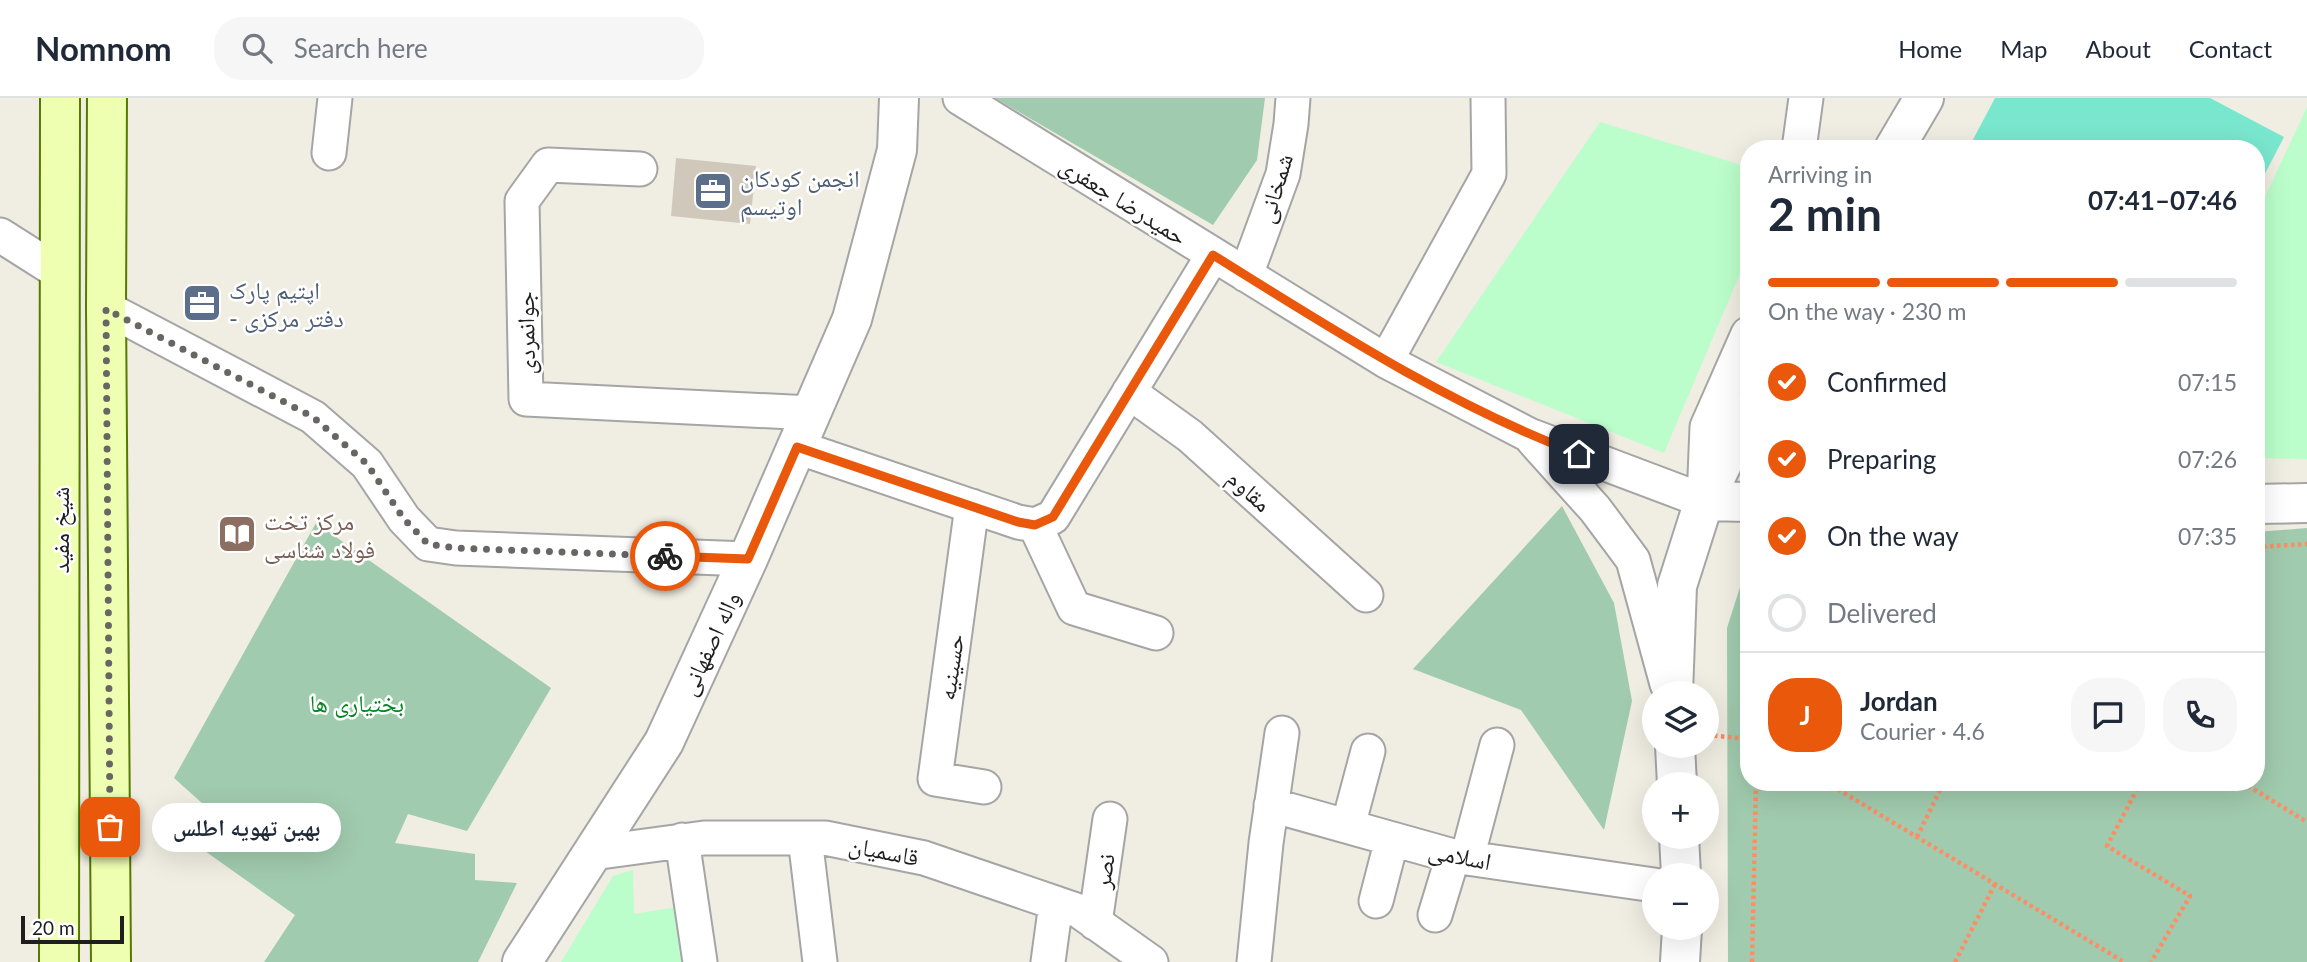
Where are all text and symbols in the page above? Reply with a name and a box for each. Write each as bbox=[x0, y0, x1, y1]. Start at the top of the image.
search box bbox=[214, 17, 704, 80]
text: Nomnom bbox=[35, 28, 172, 68]
icon: search bbox=[238, 29, 276, 67]
text: Search here bbox=[294, 32, 428, 64]
text: Home bbox=[1898, 34, 1962, 63]
text: Map bbox=[2000, 34, 2048, 63]
text: About bbox=[2086, 34, 2151, 63]
text: Contact bbox=[2189, 34, 2272, 63]
street label: حمیدرضا جعفری bbox=[1054, 149, 1193, 251]
street label: شمخانی bbox=[1250, 150, 1299, 226]
text: Arriving in bbox=[1768, 160, 1872, 188]
place label: انجمن کودکان اوتیسم bbox=[740, 163, 860, 223]
office icon: انجمن کودکان اوتیسم bbox=[692, 170, 734, 212]
text: 07:41–07:46 bbox=[2088, 184, 2237, 216]
text: 2 min bbox=[1768, 186, 1882, 241]
place label: اپتیم پارک - دفتر مرکزی bbox=[229, 275, 344, 333]
office icon: اپتیم پارک - دفتر مرکزی bbox=[181, 282, 223, 324]
street label: جوانمردی bbox=[510, 291, 541, 375]
text: On the way · 230 m bbox=[1768, 297, 1967, 325]
icon: check bbox=[1768, 363, 1806, 401]
text: Confirmed bbox=[1827, 366, 1947, 398]
text: 07:15 bbox=[2178, 368, 2237, 396]
pin bbox=[1549, 424, 1609, 484]
icon: home bbox=[1560, 435, 1598, 473]
icon: check bbox=[1768, 440, 1806, 478]
text: Preparing bbox=[1827, 443, 1936, 475]
text: 07:26 bbox=[2178, 445, 2237, 473]
street label: مقاوم bbox=[1220, 463, 1278, 519]
street label: شیخ مفید bbox=[45, 487, 76, 573]
place label: مرکز تخت فولاد شناسی bbox=[264, 506, 375, 564]
library icon: مرکز تخت فولاد شناسی bbox=[216, 513, 258, 555]
icon: check bbox=[1768, 517, 1806, 555]
text: On the way bbox=[1827, 520, 1959, 552]
courier bbox=[630, 521, 700, 591]
text: 07:35 bbox=[2178, 522, 2237, 550]
icon: bike bbox=[646, 537, 684, 575]
street label: واله اصفهانی bbox=[672, 586, 747, 700]
text: Delivered bbox=[1827, 597, 1937, 629]
street label: حسینیه bbox=[931, 632, 969, 702]
button: chat bbox=[2071, 678, 2145, 752]
button: phone bbox=[2163, 678, 2237, 752]
map controls bbox=[1642, 681, 1719, 940]
button: layers bbox=[1642, 681, 1719, 758]
text: Jordan bbox=[1860, 685, 1938, 717]
park label: بختیاری ها bbox=[310, 688, 404, 718]
text: J bbox=[1799, 699, 1811, 731]
text: Courier · 4.6 bbox=[1860, 717, 1985, 745]
button: + bbox=[1642, 772, 1719, 849]
pin bbox=[80, 797, 140, 857]
callout: بهین تهویه اطلس bbox=[152, 802, 341, 852]
icon: bag bbox=[91, 808, 129, 846]
text: بهین تهویه اطلس bbox=[173, 813, 320, 841]
street label: قاسمیان bbox=[846, 829, 921, 872]
street label: اسلامی bbox=[1426, 835, 1494, 876]
street label: نصر bbox=[1086, 852, 1120, 891]
button: − bbox=[1642, 863, 1719, 940]
scale bar bbox=[21, 913, 124, 945]
text: 20 m bbox=[32, 916, 75, 939]

